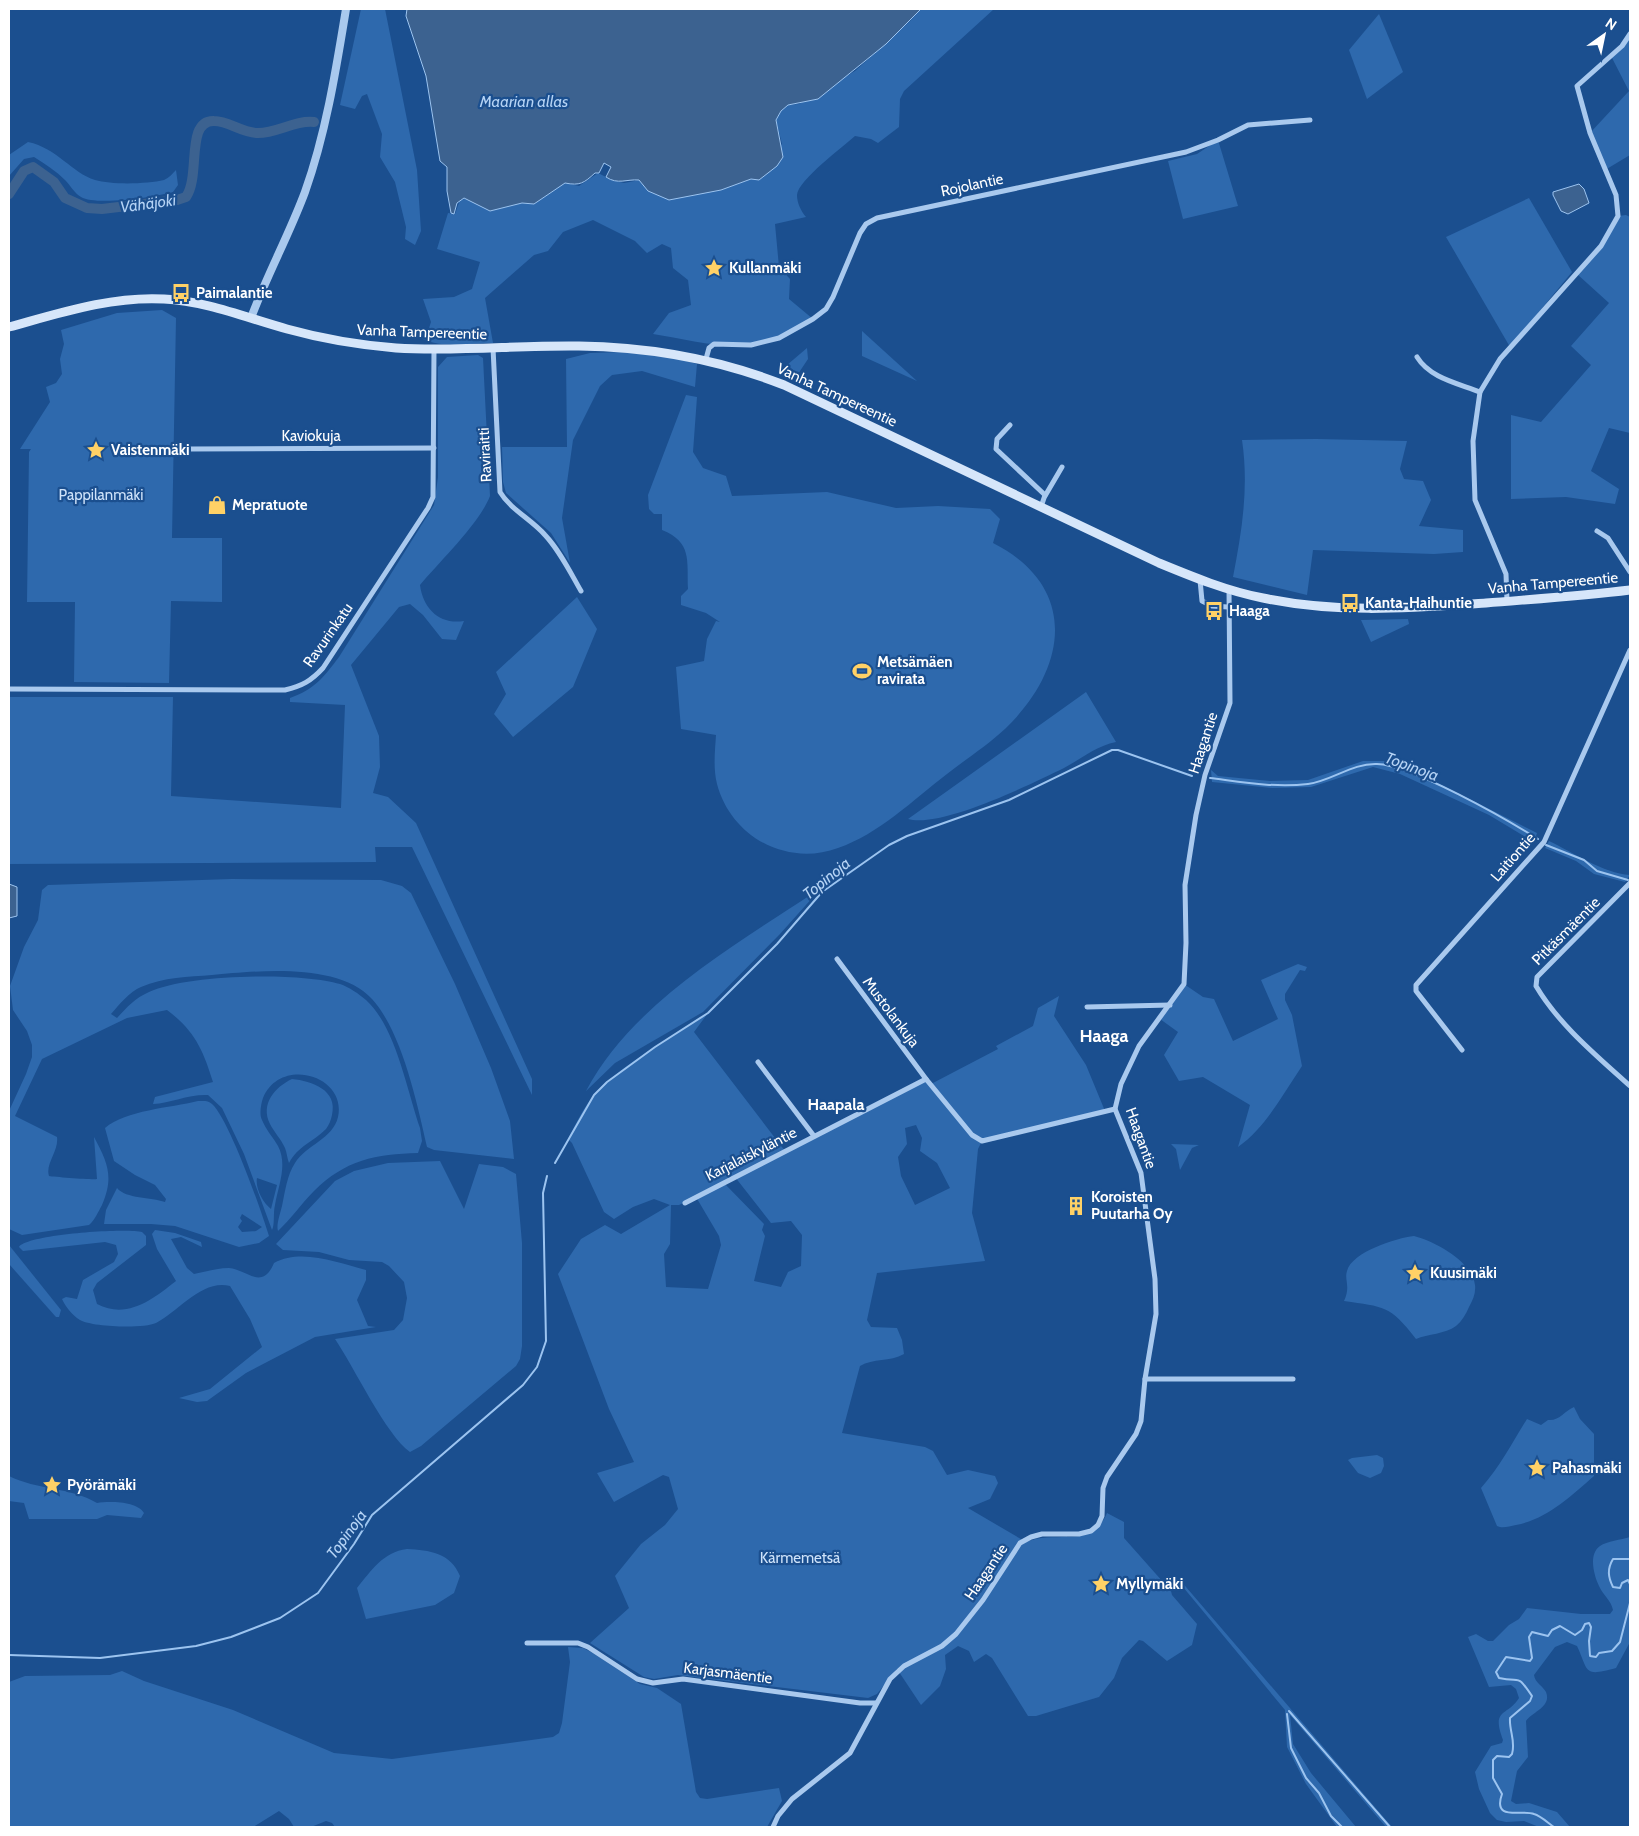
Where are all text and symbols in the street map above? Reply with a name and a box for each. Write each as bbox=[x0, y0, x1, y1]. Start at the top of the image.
north arrow bbox=[1579, 10, 1629, 60]
text: N bbox=[1602, 14, 1620, 34]
water label: Maarian allas bbox=[479, 92, 568, 111]
street label: Rojolantie bbox=[939, 170, 1005, 200]
water label: Vähäjoki bbox=[119, 190, 178, 217]
place icon: Kullanmäki bbox=[703, 257, 725, 279]
place label: Kullanmäki bbox=[729, 259, 801, 277]
bus stop icon: Paimalantie bbox=[170, 282, 192, 304]
place label: Paimalantie bbox=[196, 284, 273, 302]
street label: Vanha Tampereentie bbox=[357, 321, 488, 343]
street label: Vanha Tampereentie bbox=[774, 359, 900, 431]
street label: Kaviokuja bbox=[281, 427, 341, 445]
street label: Raviraitti bbox=[475, 427, 495, 483]
place icon: Vaistenmäki bbox=[85, 439, 107, 461]
place label: Vaistenmäki bbox=[111, 441, 190, 459]
park label: Pappilanmäki bbox=[59, 486, 143, 504]
shop icon: Mepratuote bbox=[206, 494, 228, 516]
place label: Mepratuote bbox=[232, 496, 308, 514]
street label: Vanha Tampereentie bbox=[1487, 568, 1619, 598]
bus stop icon: Kanta-Haihuntie bbox=[1339, 592, 1361, 614]
place label: Kanta-Haihuntie bbox=[1365, 594, 1472, 612]
street label: Ravurinkatu bbox=[299, 600, 357, 670]
bus stop icon: Haaga bbox=[1203, 600, 1225, 622]
place label: Haaga bbox=[1229, 602, 1270, 620]
place label: Metsämäen ravirata bbox=[877, 653, 953, 688]
sports icon: Metsämäen ravirata bbox=[851, 660, 873, 682]
street label: Haagantie bbox=[1185, 710, 1221, 776]
water label: Topinoja bbox=[1382, 748, 1441, 785]
street label: Laitiontie bbox=[1487, 829, 1539, 885]
water label: Topinoja bbox=[799, 853, 854, 903]
street label: Pitkäsmäentie bbox=[1528, 893, 1604, 969]
street label: Mustolankuja bbox=[859, 973, 924, 1051]
district label: Haaga bbox=[1080, 1025, 1128, 1047]
district label: Haapala bbox=[808, 1095, 864, 1114]
street label: Haagantie bbox=[1122, 1105, 1160, 1171]
street label: Karjalaiskyläntie bbox=[702, 1123, 800, 1185]
place label: Koroisten Puutarha Oy bbox=[1091, 1188, 1174, 1223]
building icon: Koroisten Puutarha Oy bbox=[1065, 1195, 1087, 1217]
place icon: Kuusimäki bbox=[1404, 1262, 1426, 1284]
place label: Kuusimäki bbox=[1430, 1264, 1497, 1282]
place icon: Pahasmäki bbox=[1526, 1457, 1548, 1479]
place label: Pahasmäki bbox=[1552, 1459, 1622, 1477]
place icon: Pyörämäki bbox=[41, 1474, 63, 1496]
place label: Pyörämäki bbox=[67, 1476, 136, 1494]
water label: Topinoja bbox=[322, 1506, 370, 1562]
street label: Haagantie bbox=[961, 1540, 1011, 1603]
park label: Kärmemetsä bbox=[760, 1549, 841, 1567]
place icon: Myllymäki bbox=[1090, 1573, 1112, 1595]
place label: Myllymäki bbox=[1116, 1575, 1183, 1593]
street label: Karjasmäentie bbox=[683, 1659, 774, 1687]

